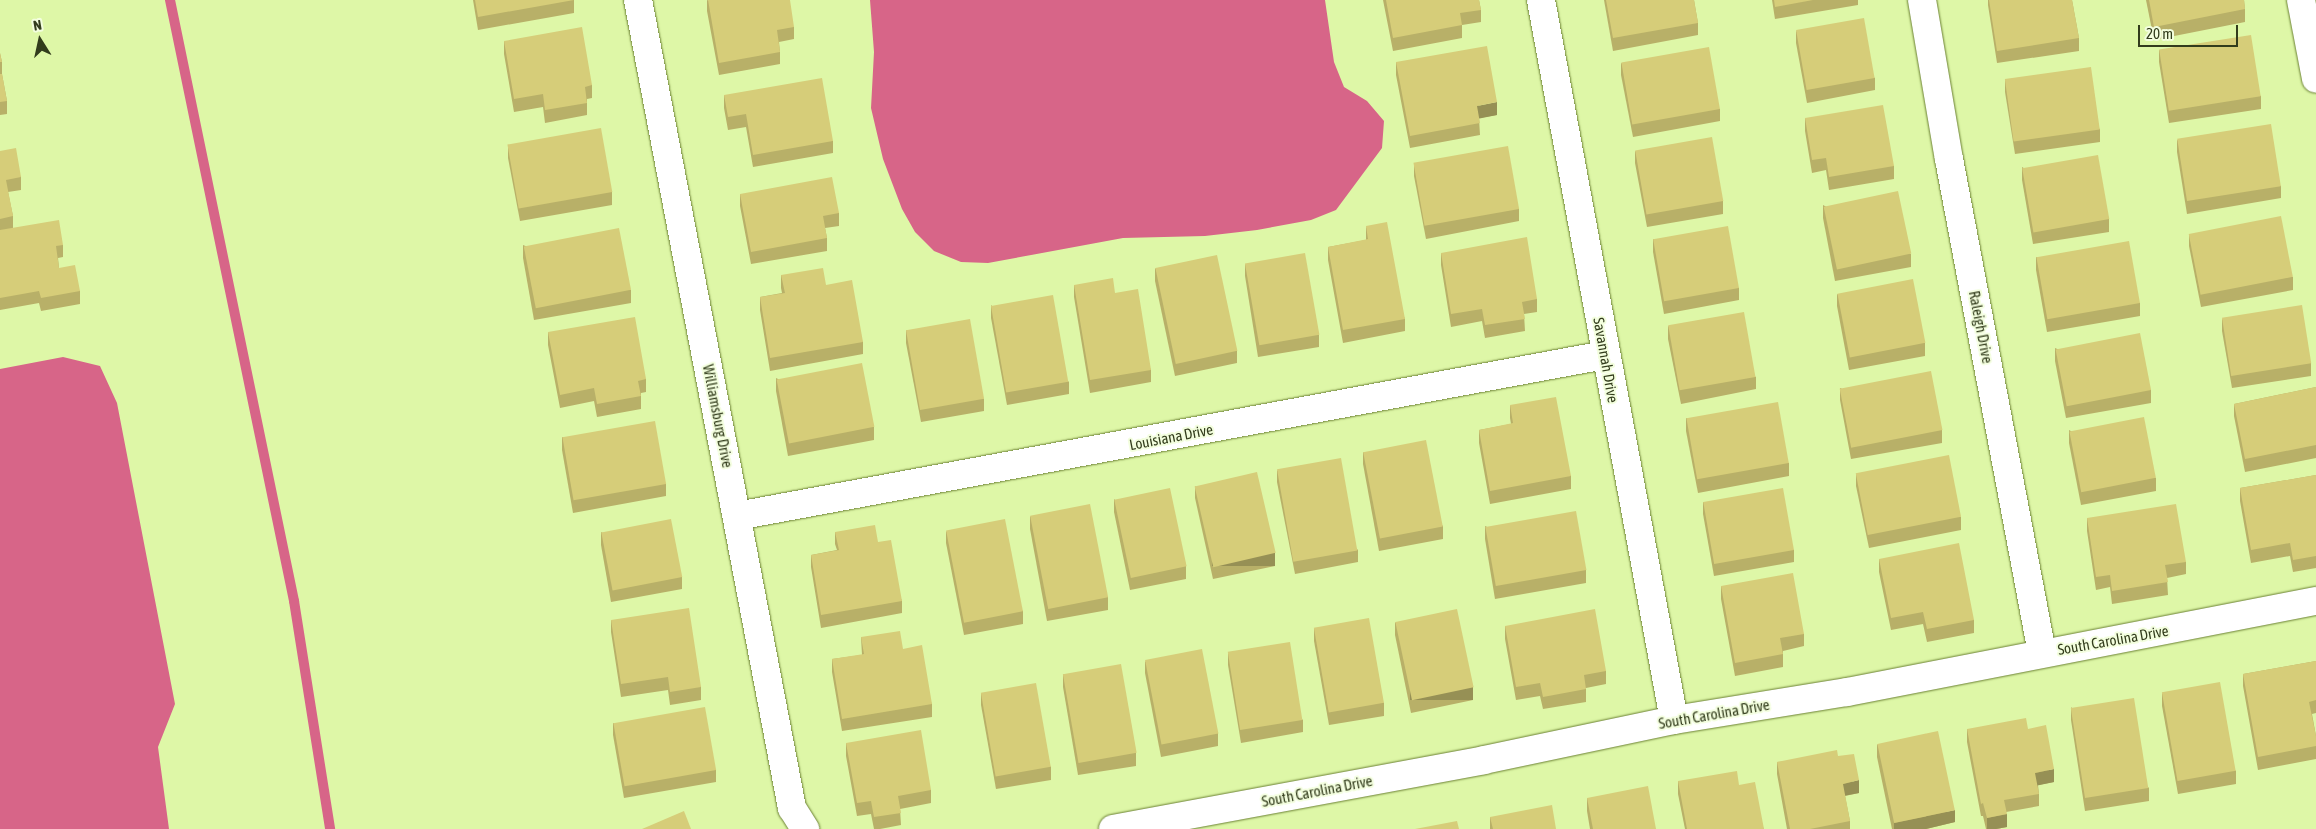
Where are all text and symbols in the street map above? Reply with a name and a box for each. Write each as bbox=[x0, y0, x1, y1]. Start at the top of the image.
north arrow bbox=[15, 15, 65, 65]
scale bar bbox=[2141, 15, 2241, 47]
text: N bbox=[32, 17, 43, 34]
text: 20 m bbox=[2146, 25, 2173, 42]
street label: Raleigh Drive bbox=[1965, 289, 1997, 365]
street label: Savannah Drive bbox=[1590, 316, 1622, 404]
street label: Williamsburg Drive bbox=[699, 363, 737, 469]
street label: Louisiana Drive bbox=[1128, 420, 1214, 454]
street label: South Carolina Drive bbox=[2056, 621, 2170, 659]
street label: South Carolina Drive bbox=[1657, 695, 1771, 733]
street label: South Carolina Drive bbox=[1260, 771, 1374, 811]

